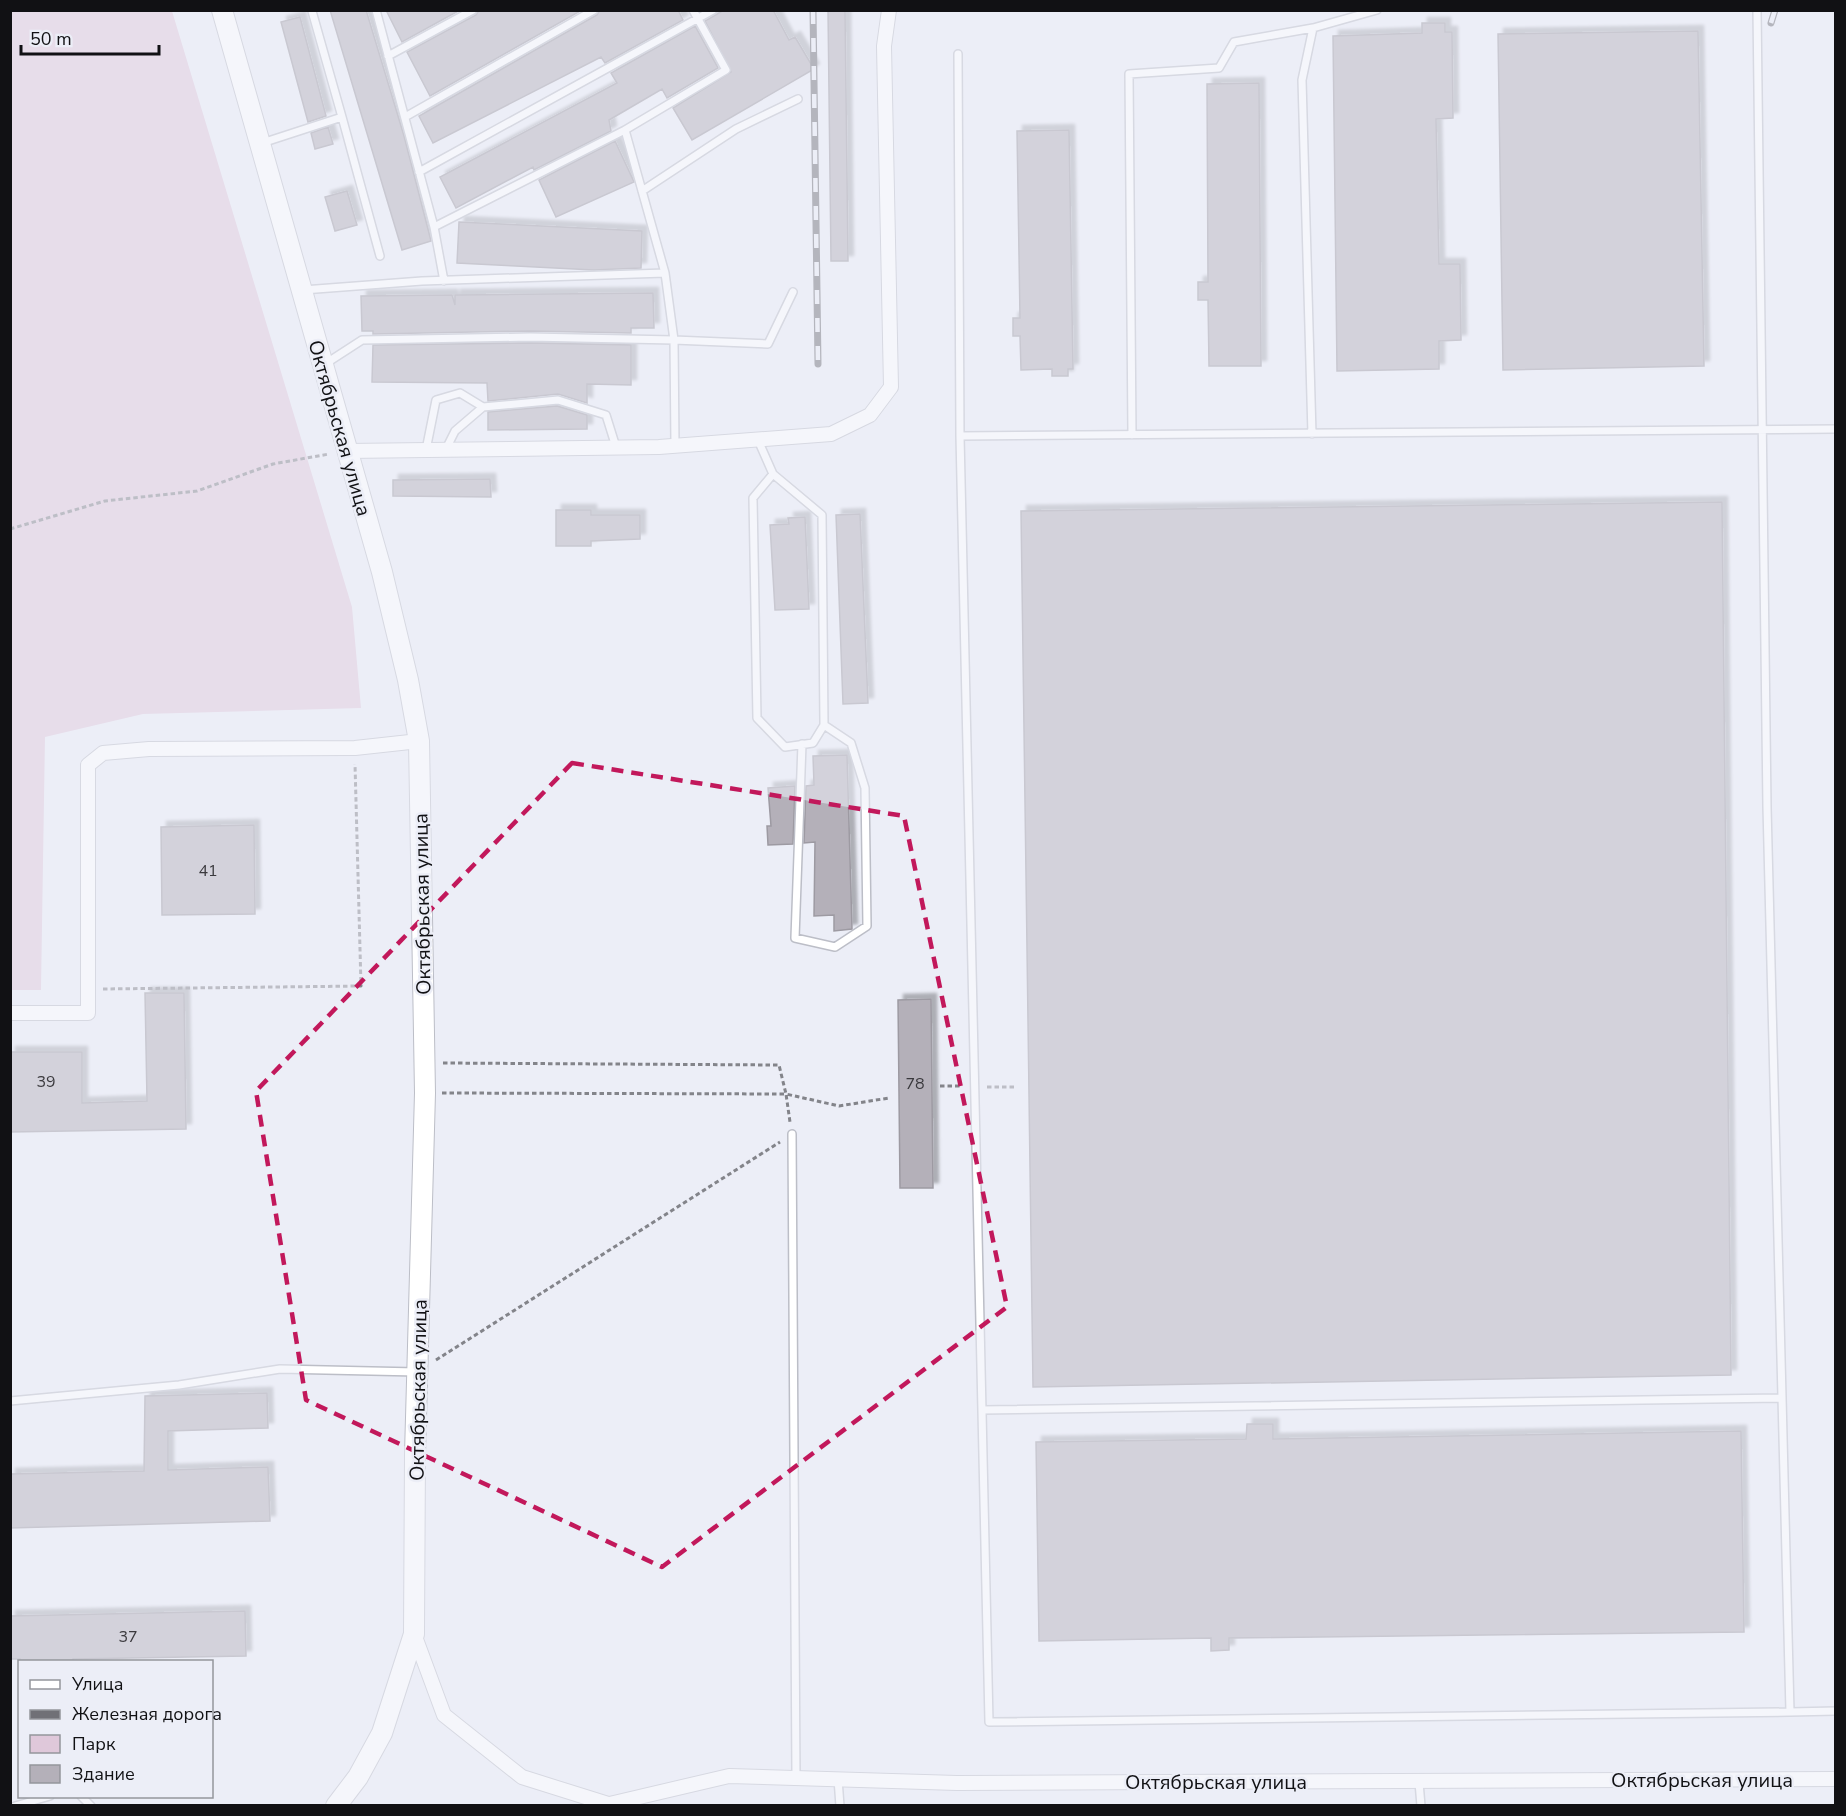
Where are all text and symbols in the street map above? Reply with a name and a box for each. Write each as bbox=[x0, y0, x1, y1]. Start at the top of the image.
scale bar bbox=[21, 18, 159, 56]
text: 50 m bbox=[30, 27, 72, 51]
street label: Октябрьская улица bbox=[301, 337, 378, 519]
street label: Октябрьская улица bbox=[407, 813, 438, 995]
house number: 41 bbox=[198, 860, 218, 882]
house number: 39 bbox=[36, 1071, 56, 1093]
house number: 78 bbox=[905, 1073, 925, 1095]
street label: Октябрьская улица bbox=[403, 1299, 434, 1481]
house number: 37 bbox=[118, 1626, 138, 1648]
legend bbox=[18, 1660, 213, 1798]
text: Улица bbox=[71, 1672, 123, 1696]
text: Железная дорога bbox=[72, 1702, 222, 1726]
text: Парк bbox=[72, 1732, 116, 1756]
text: Здание bbox=[72, 1762, 135, 1786]
street label: Октябрьская улица bbox=[1611, 1767, 1793, 1794]
street label: Октябрьская улица bbox=[1125, 1769, 1307, 1796]

